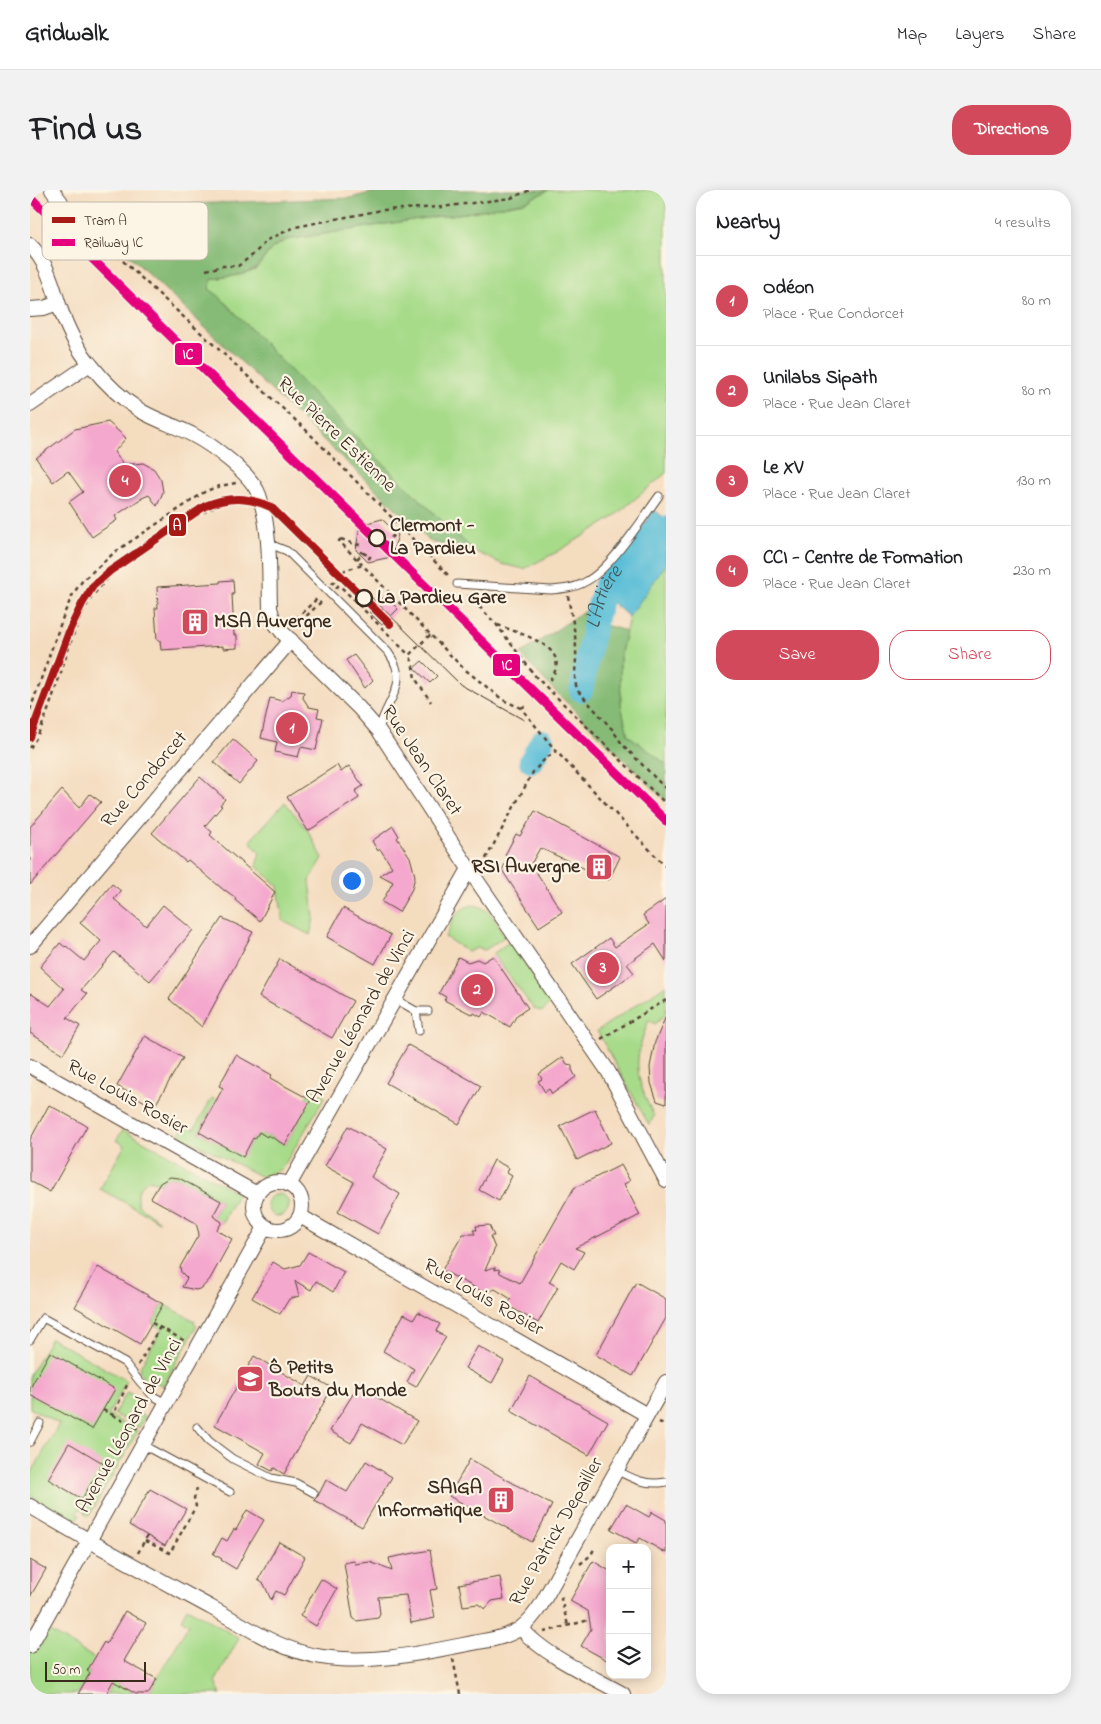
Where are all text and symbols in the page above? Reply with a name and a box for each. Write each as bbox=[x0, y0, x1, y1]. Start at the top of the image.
text: Gridwalk bbox=[25, 17, 109, 52]
text: Map bbox=[897, 22, 927, 48]
text: Layers bbox=[955, 22, 1005, 48]
text: Share bbox=[1033, 22, 1076, 48]
text: Find us bbox=[30, 105, 142, 156]
button: Directions bbox=[952, 105, 1071, 155]
legend bbox=[42, 202, 208, 260]
text: Nearby bbox=[716, 208, 780, 238]
text: Tram A bbox=[84, 211, 127, 232]
text: 4 results bbox=[995, 211, 1051, 235]
text: Railway IC bbox=[84, 233, 143, 255]
text: Odéon bbox=[763, 275, 814, 302]
text: 1 bbox=[729, 289, 735, 313]
text: 80 m bbox=[1022, 289, 1051, 313]
text: Place · Rue Condorcet bbox=[763, 302, 904, 326]
line badge: IC bbox=[174, 342, 203, 366]
text: IC bbox=[183, 345, 194, 366]
text: Unilabs Sipath bbox=[763, 365, 877, 392]
street label: Rue Pierre Estienne bbox=[270, 370, 402, 500]
text: 2 bbox=[728, 379, 736, 403]
text: 80 m bbox=[1022, 379, 1051, 403]
text: Place · Rue Jean Claret bbox=[763, 392, 911, 416]
text: Le XV bbox=[763, 455, 803, 482]
pin: 4 bbox=[109, 462, 141, 500]
text: 3 bbox=[729, 469, 735, 493]
text: 130 m bbox=[1016, 469, 1051, 493]
text: Place · Rue Jean Claret bbox=[763, 482, 911, 506]
place label: Clermont - La Pardieu bbox=[390, 512, 476, 564]
line badge: A bbox=[168, 513, 187, 537]
text: A bbox=[173, 516, 182, 537]
marker: Clermont - La Pardieu bbox=[368, 529, 386, 547]
text: CCI - Centre de Formation bbox=[763, 545, 963, 572]
water label: L'Artière bbox=[579, 558, 632, 631]
text: 4 bbox=[729, 559, 735, 583]
text: 230 m bbox=[1013, 559, 1051, 583]
text: Place · Rue Jean Claret bbox=[763, 572, 911, 596]
place label: La Pardieu Gare bbox=[377, 584, 507, 613]
marker: La Pardieu Gare bbox=[355, 589, 373, 607]
building icon: MSA Auvergne bbox=[180, 607, 210, 637]
place label: MSA Auvergne bbox=[214, 608, 332, 638]
button: Save bbox=[716, 630, 879, 680]
button: Share bbox=[889, 630, 1051, 680]
line badge: IC bbox=[492, 653, 521, 677]
text: IC bbox=[502, 656, 513, 677]
street label: Rue Jean Claret bbox=[373, 700, 469, 822]
pin: 1 bbox=[276, 709, 308, 747]
street label: Rue Condorcet bbox=[95, 725, 196, 835]
building icon: RSI Auvergne bbox=[584, 852, 614, 882]
place label: RSI Auvergne bbox=[471, 853, 581, 883]
your location bbox=[339, 868, 365, 894]
street label: Avenue Léonard de Vinci bbox=[300, 925, 424, 1109]
pin: 3 bbox=[587, 949, 619, 987]
pin: 2 bbox=[461, 971, 493, 1009]
street label: Rue Louis Rosier bbox=[61, 1053, 194, 1144]
street label: Rue Louis Rosier bbox=[417, 1252, 549, 1345]
street label: Avenue Léonard de Vinci bbox=[70, 1333, 190, 1519]
place label: Ô Petits Bouts du Monde bbox=[268, 1354, 407, 1406]
school or university icon: Ô Petits Bouts du Monde bbox=[235, 1364, 265, 1394]
street label: Rue Patrick Depailler bbox=[503, 1452, 612, 1612]
place label: SAIGA Informatique bbox=[377, 1474, 483, 1526]
building icon: SAIGA Informatique bbox=[486, 1485, 516, 1515]
map controls bbox=[606, 1544, 651, 1679]
button: + bbox=[606, 1544, 651, 1589]
button: − bbox=[606, 1589, 651, 1634]
button: layers bbox=[606, 1634, 651, 1679]
scale bar bbox=[45, 1659, 146, 1682]
text: 50 m bbox=[52, 1660, 80, 1681]

